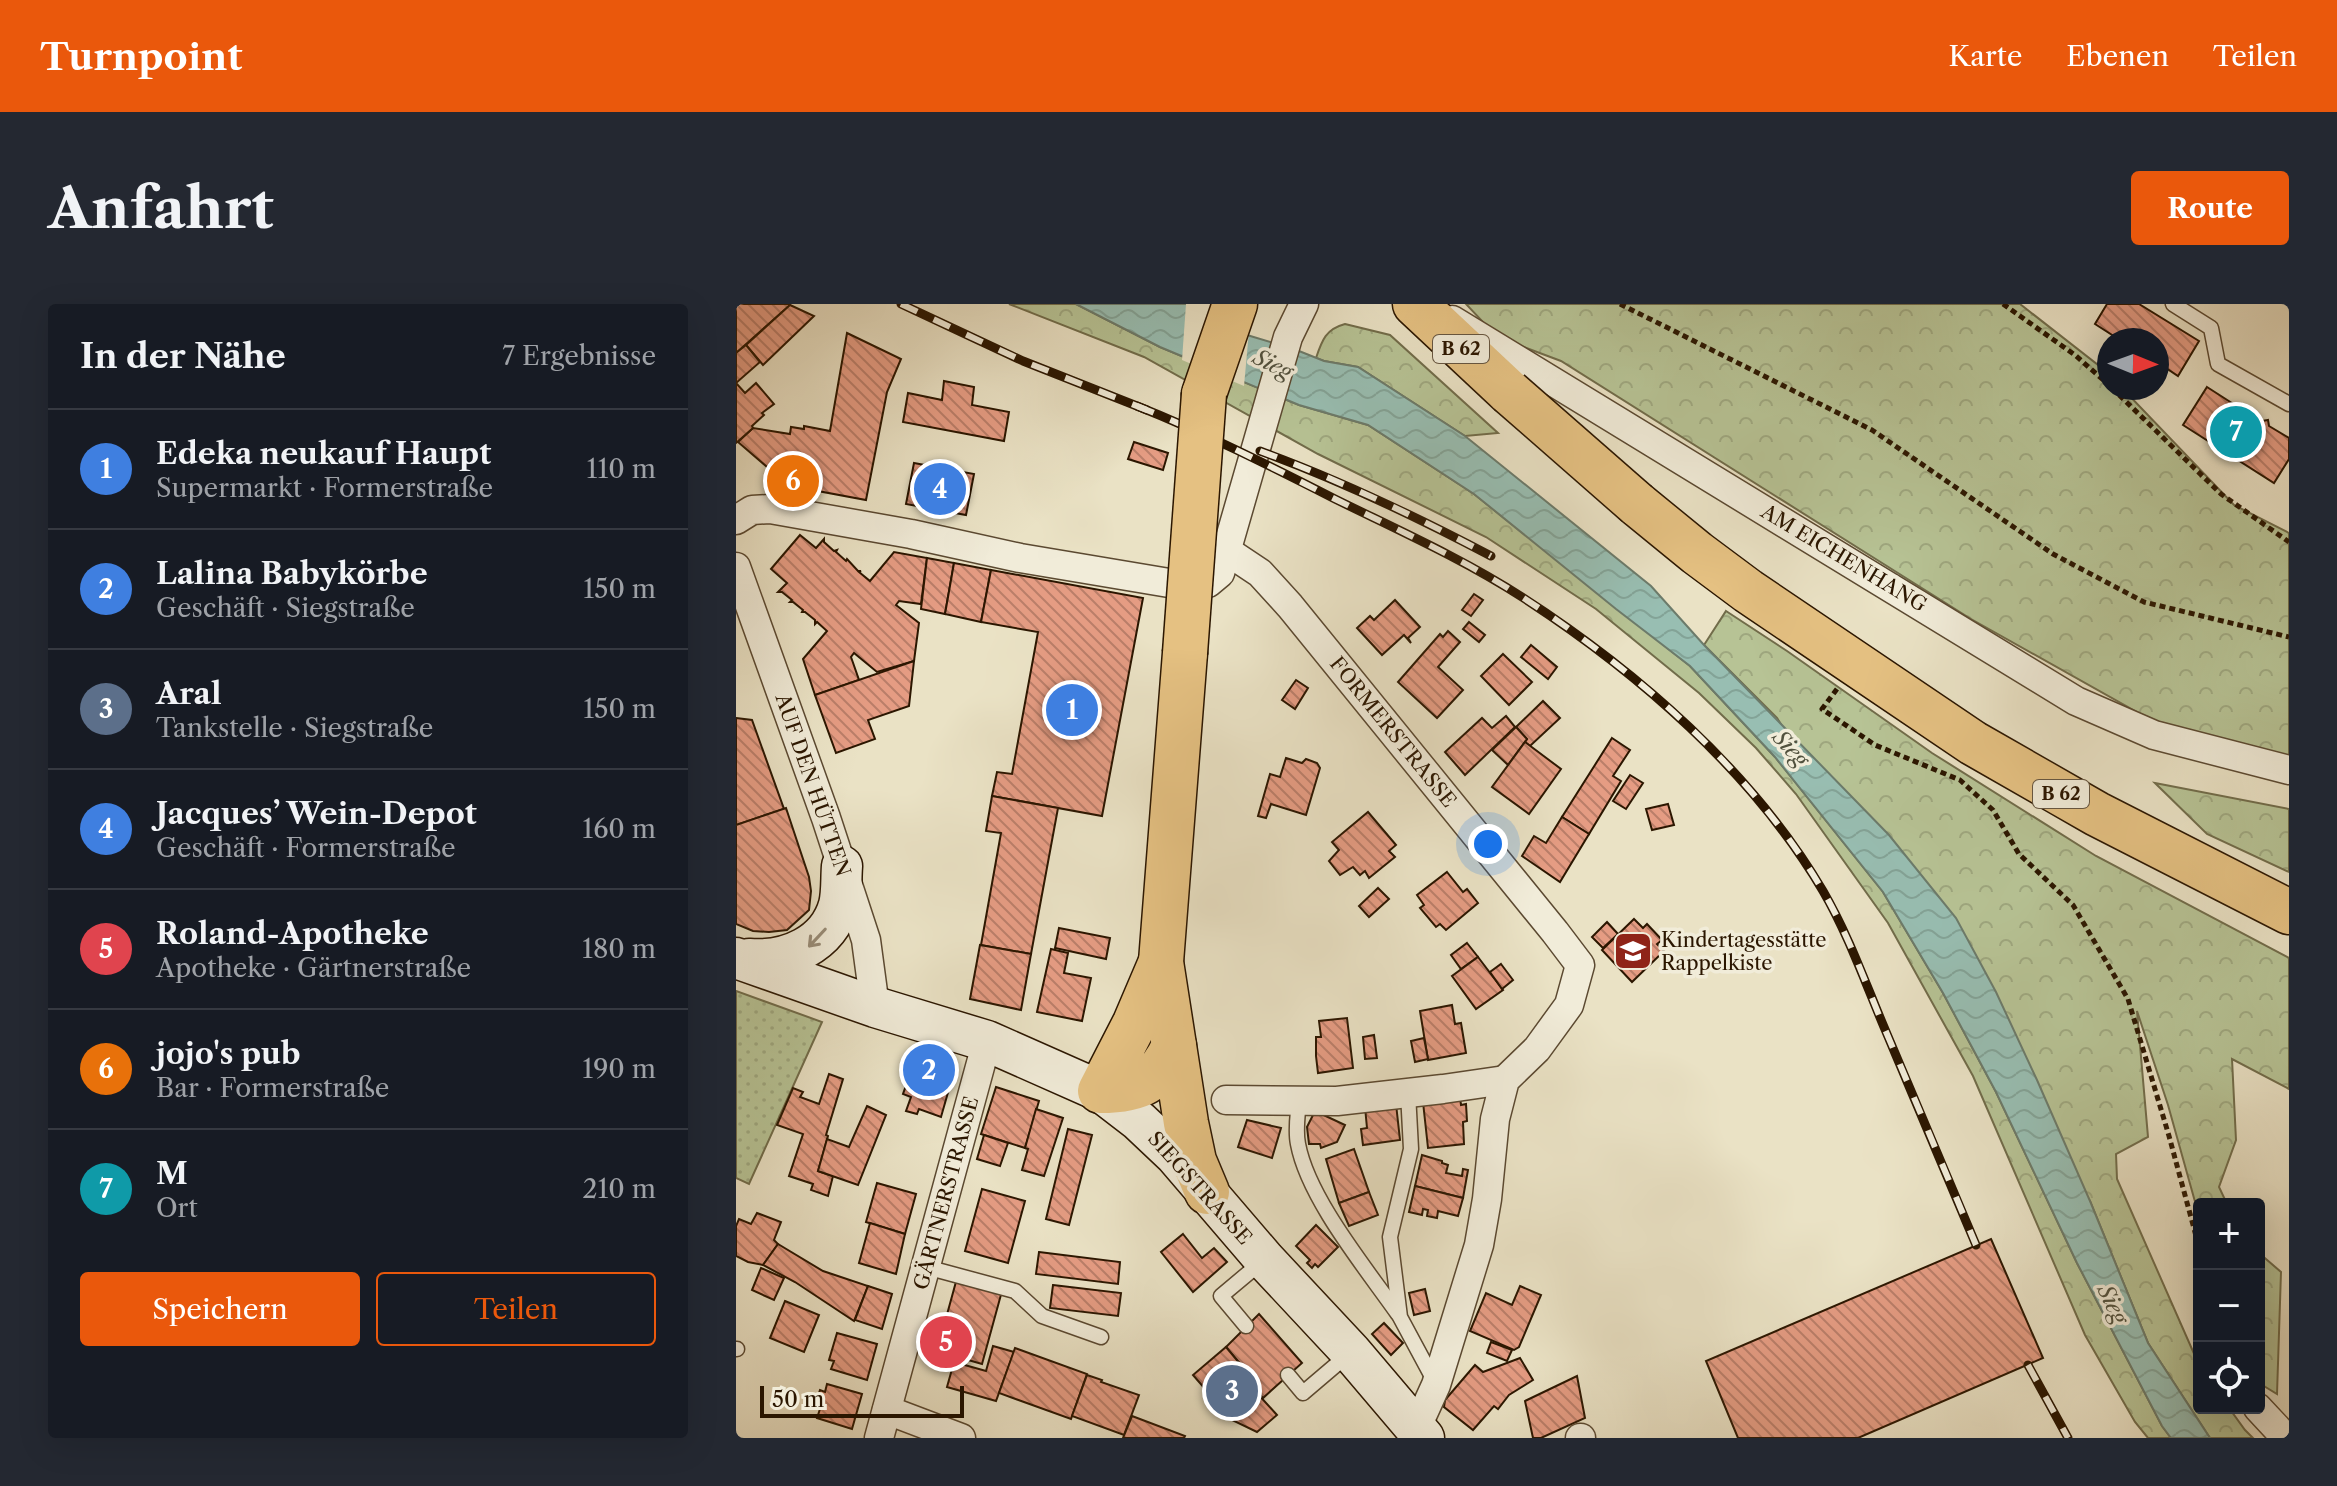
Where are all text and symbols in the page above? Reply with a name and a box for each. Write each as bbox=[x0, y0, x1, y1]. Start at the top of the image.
text: Turnpoint bbox=[40, 33, 242, 80]
text: Karte bbox=[1948, 39, 2022, 73]
text: Ebenen bbox=[2066, 39, 2169, 73]
text: Teilen bbox=[2213, 39, 2297, 73]
button: Route bbox=[2131, 171, 2289, 245]
text: Anfahrt bbox=[48, 174, 274, 243]
north arrow bbox=[2097, 328, 2169, 400]
text: In der Nähe bbox=[80, 335, 286, 377]
road number: B 62 bbox=[1433, 335, 1489, 363]
text: 7 Ergebnisse bbox=[502, 340, 656, 372]
water label: Sieg bbox=[1247, 343, 1298, 386]
pin: 7 bbox=[2210, 402, 2262, 462]
text: Edeka neukauf Haupt bbox=[156, 435, 491, 472]
pin: 6 bbox=[767, 451, 819, 511]
text: 1 bbox=[100, 453, 112, 485]
text: 110 m bbox=[587, 453, 656, 485]
pin: 4 bbox=[914, 459, 966, 519]
text: Supermarkt · Formerstraße bbox=[156, 472, 493, 504]
street label: AM EICHENHANG bbox=[1756, 499, 1931, 617]
text: Lalina Babykörbe bbox=[156, 555, 428, 592]
text: 2 bbox=[98, 573, 114, 605]
text: 150 m bbox=[583, 573, 656, 605]
text: Geschäft · Siegstraße bbox=[156, 592, 415, 624]
street label: FORMERSTRASSE bbox=[1325, 652, 1461, 812]
text: Aral bbox=[156, 675, 222, 712]
pin: 1 bbox=[1046, 680, 1098, 740]
street label: AUF DEN HÜTTEN bbox=[770, 689, 856, 879]
text: 3 bbox=[99, 693, 113, 725]
text: 150 m bbox=[583, 693, 656, 725]
text: Tankstelle · Siegstraße bbox=[156, 712, 433, 744]
water label: Sieg bbox=[1766, 723, 1815, 774]
road number: B 62 bbox=[2033, 780, 2089, 808]
text: Jacques’ Wein-Depot bbox=[156, 795, 477, 832]
text: 4 bbox=[98, 813, 114, 845]
text: 160 m bbox=[582, 813, 656, 845]
your location bbox=[1468, 824, 1508, 864]
text: Geschäft · Formerstraße bbox=[156, 832, 456, 864]
text: Roland-Apotheke bbox=[156, 915, 429, 952]
one-way arrow bbox=[809, 927, 827, 947]
place label: Kindertagesstätte Rappelkiste bbox=[1661, 928, 1827, 975]
school or university icon: Kindertagesstätte Rappelkiste bbox=[1612, 930, 1654, 972]
text: 5 bbox=[99, 933, 113, 965]
text: 180 m bbox=[582, 933, 656, 965]
text: Apotheke · Gärtnerstraße bbox=[156, 952, 471, 984]
text: jojo's pub bbox=[156, 1035, 300, 1072]
pin: 2 bbox=[903, 1040, 955, 1100]
text: 6 bbox=[98, 1053, 114, 1085]
text: 190 m bbox=[582, 1053, 656, 1085]
text: Bar · Formerstraße bbox=[156, 1072, 389, 1104]
street label: GÄRTNERSTRASSE bbox=[908, 1094, 983, 1292]
street label: SIEGSTRASSE bbox=[1143, 1127, 1257, 1249]
text: M bbox=[156, 1155, 188, 1192]
text: 7 bbox=[99, 1173, 113, 1205]
text: 210 m bbox=[583, 1173, 656, 1205]
text: Ort bbox=[156, 1192, 198, 1224]
map controls bbox=[2193, 1198, 2265, 1414]
button: + bbox=[2193, 1198, 2265, 1270]
button: − bbox=[2193, 1270, 2265, 1342]
button: Speichern bbox=[80, 1272, 360, 1346]
button: Teilen bbox=[376, 1272, 656, 1346]
water label: Sieg bbox=[2091, 1278, 2134, 1330]
pin: 5 bbox=[920, 1312, 972, 1372]
button: locate bbox=[2193, 1342, 2265, 1414]
pin: 3 bbox=[1206, 1361, 1258, 1421]
scale bar bbox=[760, 1382, 964, 1418]
text: 50 m bbox=[772, 1386, 824, 1413]

